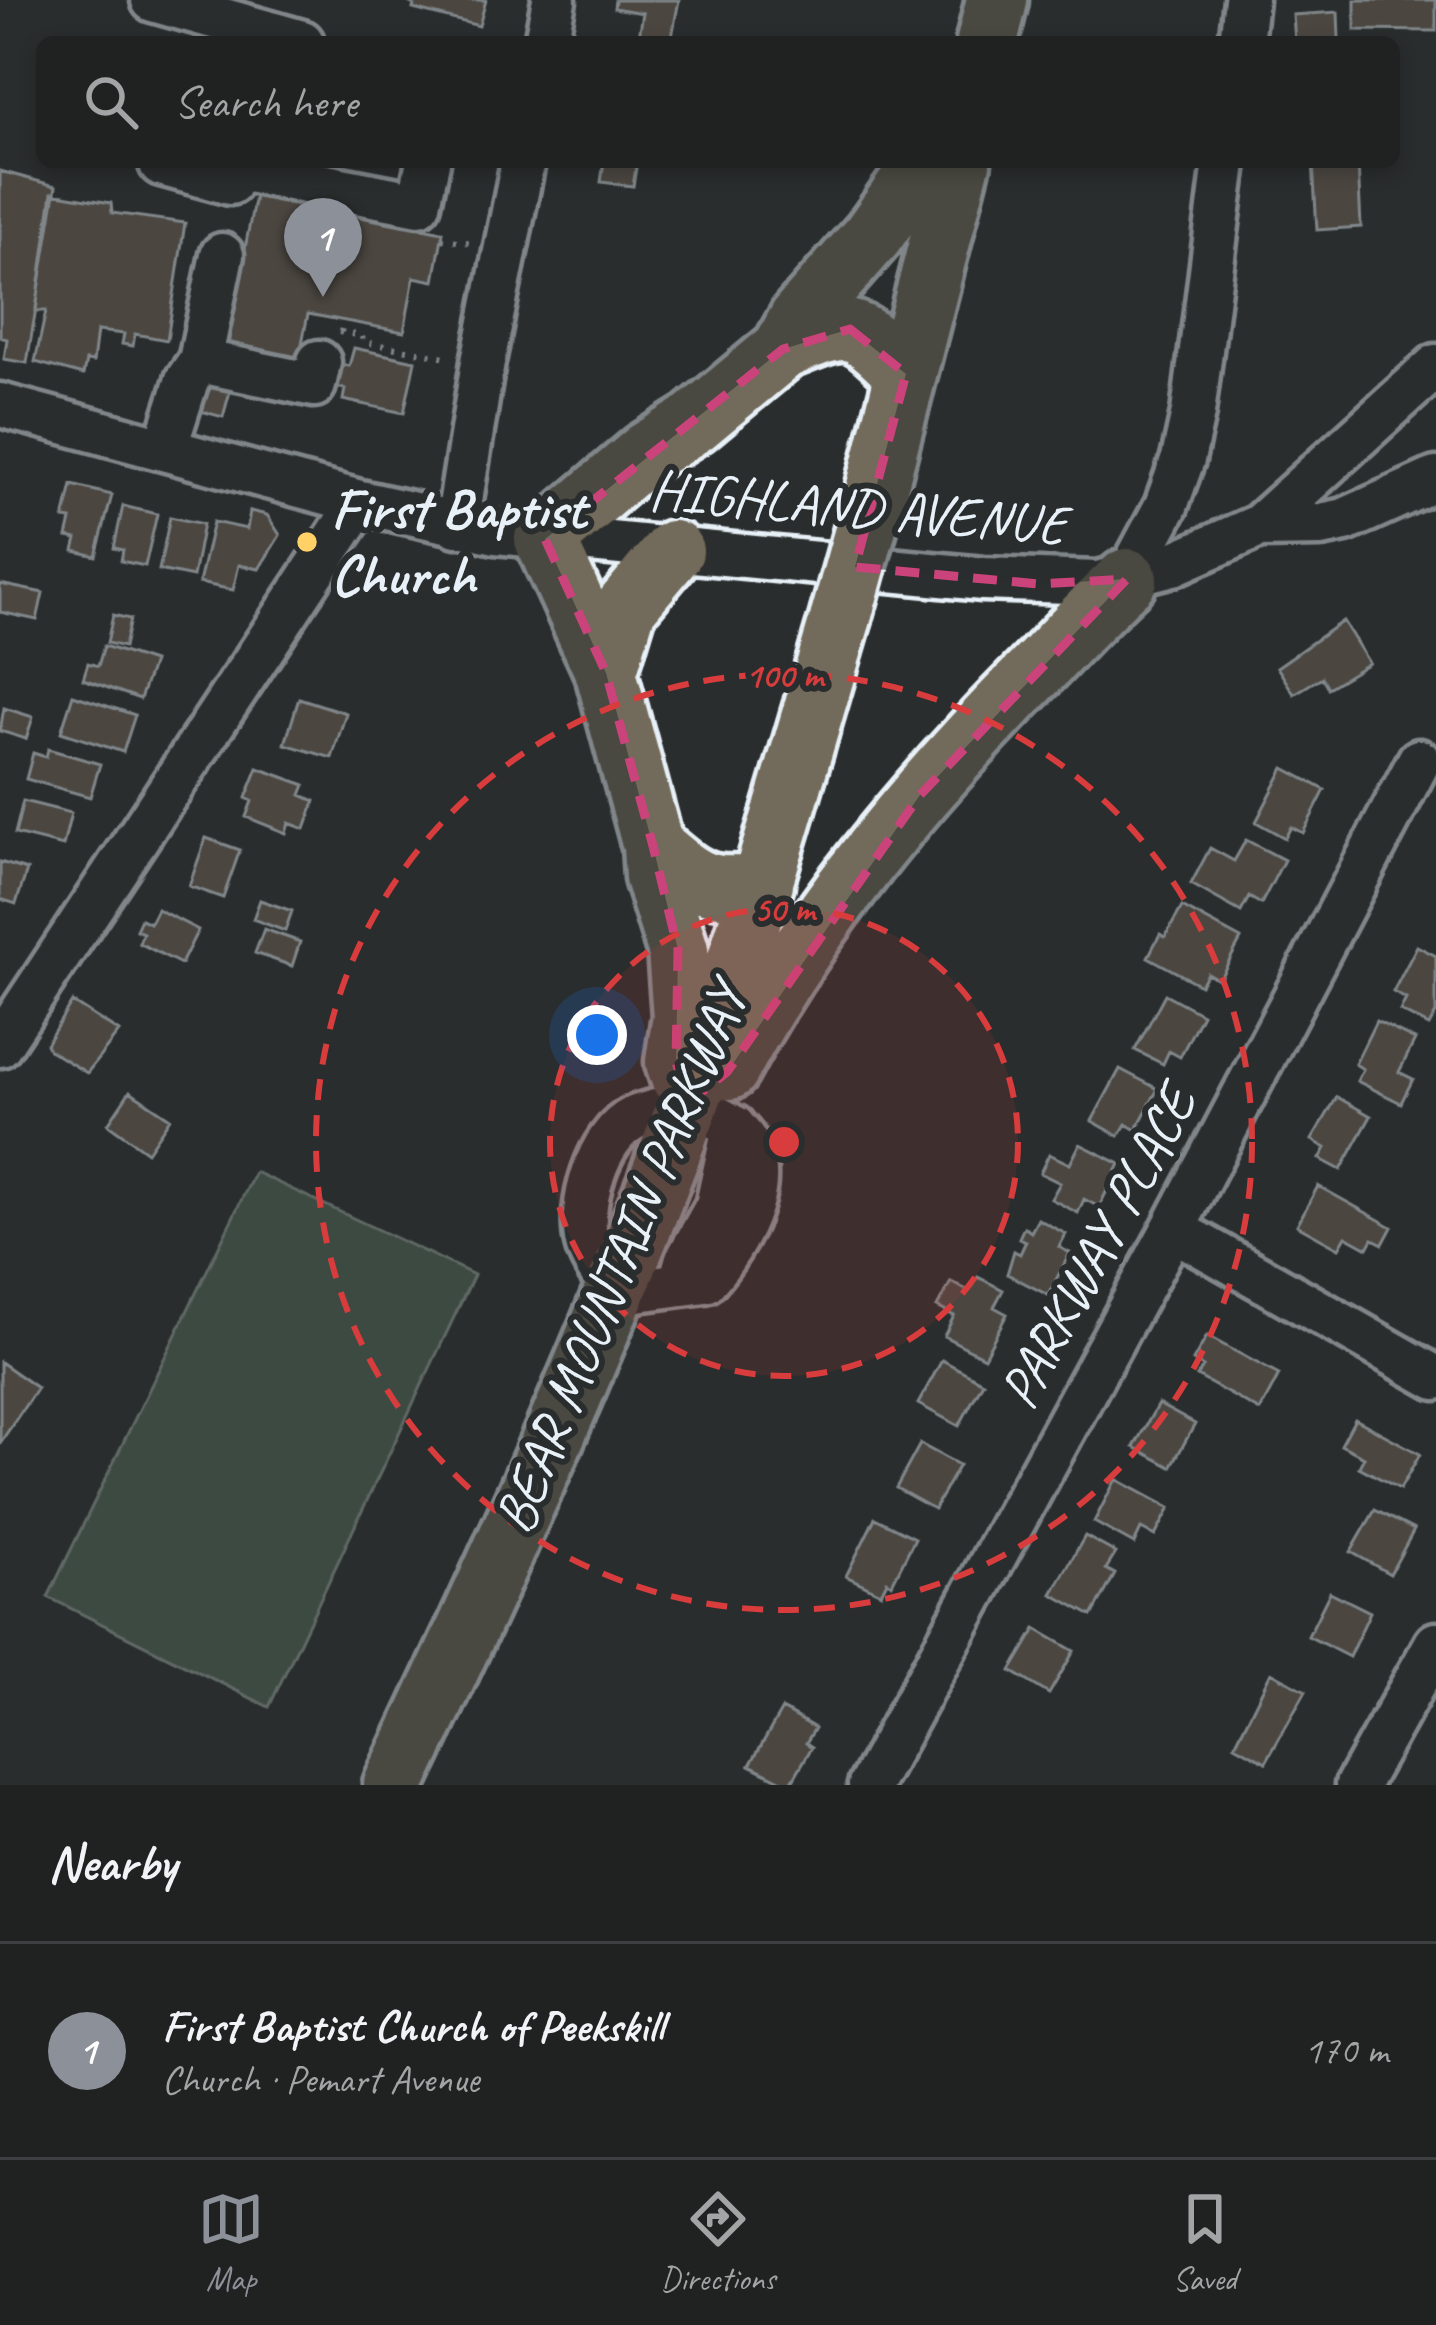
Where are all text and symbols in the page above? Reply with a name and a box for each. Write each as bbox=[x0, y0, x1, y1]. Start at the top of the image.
search box bbox=[36, 36, 1400, 168]
icon: search bbox=[78, 69, 144, 135]
text: Search here bbox=[174, 74, 357, 131]
pin: 1 bbox=[284, 198, 362, 297]
street label: HIGHLAND AVENUE bbox=[647, 453, 1076, 562]
place label: First Baptist Church bbox=[331, 473, 591, 611]
marker: First Baptist Church bbox=[294, 529, 320, 555]
text: 100 m bbox=[745, 652, 826, 698]
text: 50 m bbox=[753, 886, 818, 932]
street label: BEAR MOUNTAIN PARKWAY bbox=[477, 965, 766, 1543]
your location bbox=[567, 1005, 627, 1065]
street label: PARKWAY PLACE bbox=[982, 1068, 1215, 1420]
centre of rings bbox=[763, 1121, 805, 1163]
text: Nearby bbox=[48, 1831, 176, 1895]
text: First Baptist Church of Peekskill bbox=[162, 1998, 663, 2055]
text: 1 bbox=[78, 2026, 96, 2075]
text: 170 m bbox=[1304, 2026, 1388, 2075]
text: Church · Pemart Avenue bbox=[162, 2055, 479, 2104]
tab: Map bbox=[198, 2186, 264, 2300]
tab: Directions bbox=[661, 2186, 775, 2300]
tab: Saved bbox=[1172, 2186, 1238, 2300]

